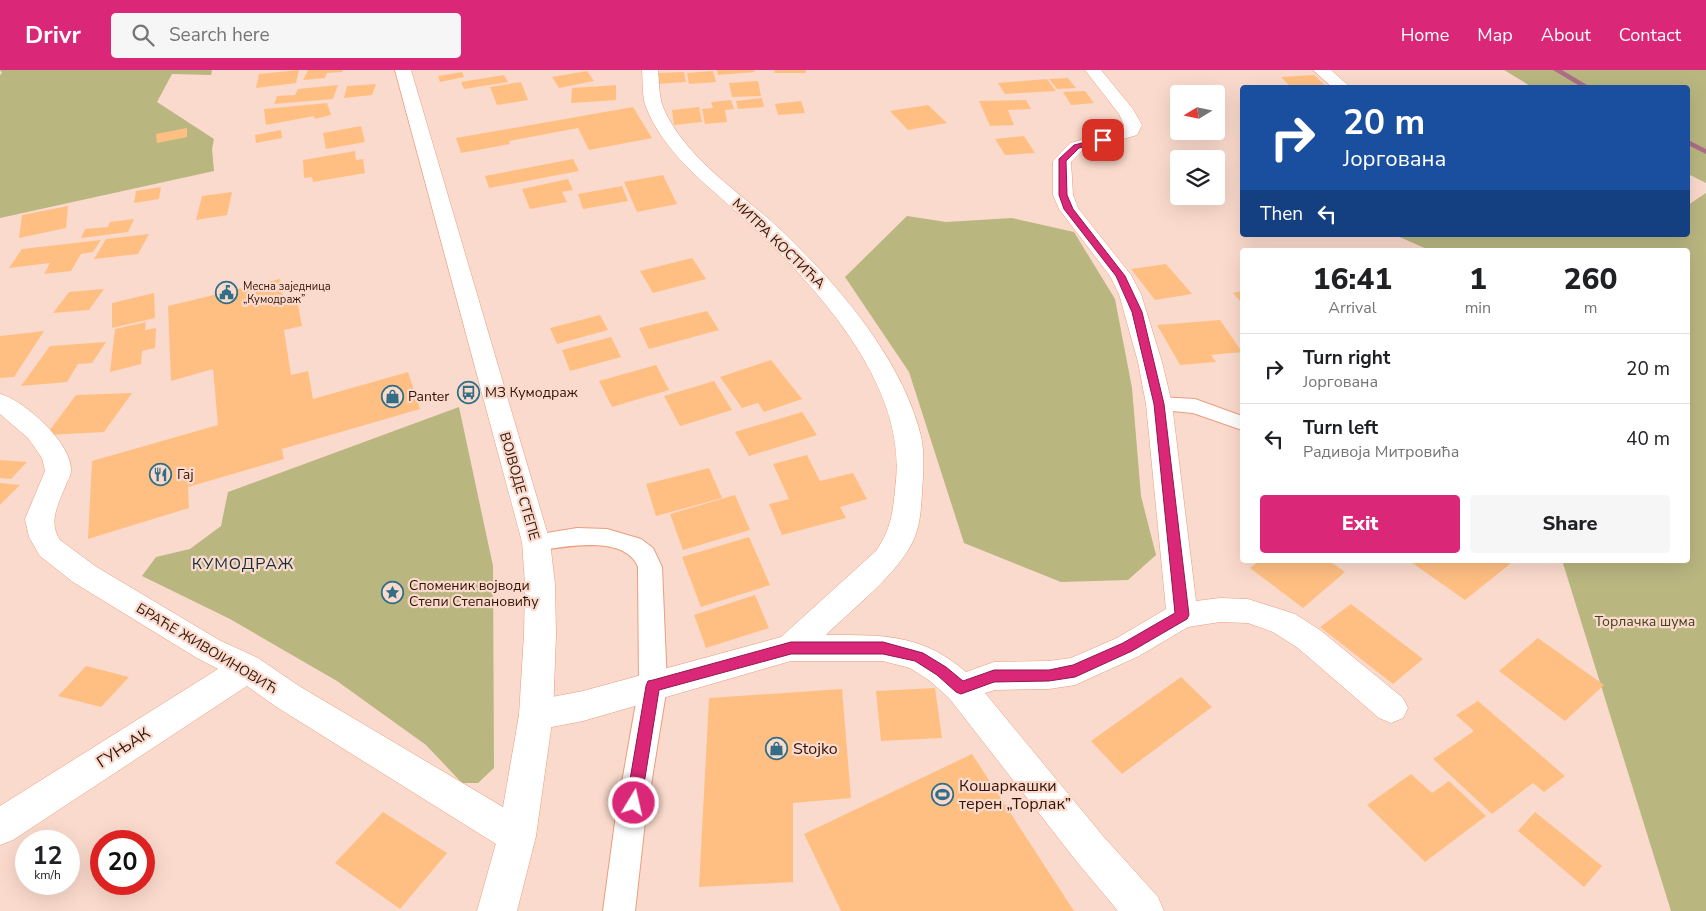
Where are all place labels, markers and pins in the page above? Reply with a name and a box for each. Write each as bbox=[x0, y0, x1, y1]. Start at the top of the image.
pin bbox=[1082, 119, 1124, 161]
place label: Месна заједница „Кумодраж” bbox=[243, 279, 331, 307]
public building icon: Месна заједница „Кумодраж” bbox=[215, 280, 239, 304]
bus stop icon: МЗ Кумодраж bbox=[457, 380, 481, 404]
place label: МЗ Кумодраж bbox=[485, 383, 578, 402]
shop icon: Panter bbox=[380, 384, 404, 408]
place label: Panter bbox=[408, 387, 449, 406]
restaurant icon: Гај bbox=[149, 462, 173, 486]
place label: Гај bbox=[177, 465, 194, 484]
place label: Споменик војводи Степи Степановићу bbox=[409, 576, 539, 611]
place icon: Споменик војводи Степи Степановићу bbox=[381, 581, 405, 605]
shop icon: Stojko bbox=[765, 736, 789, 760]
place label: Stojko bbox=[793, 738, 838, 760]
place label: Кошаркашки терен „Торлак” bbox=[959, 775, 1071, 815]
sports icon: Кошаркашки терен „Торлак” bbox=[931, 782, 955, 806]

